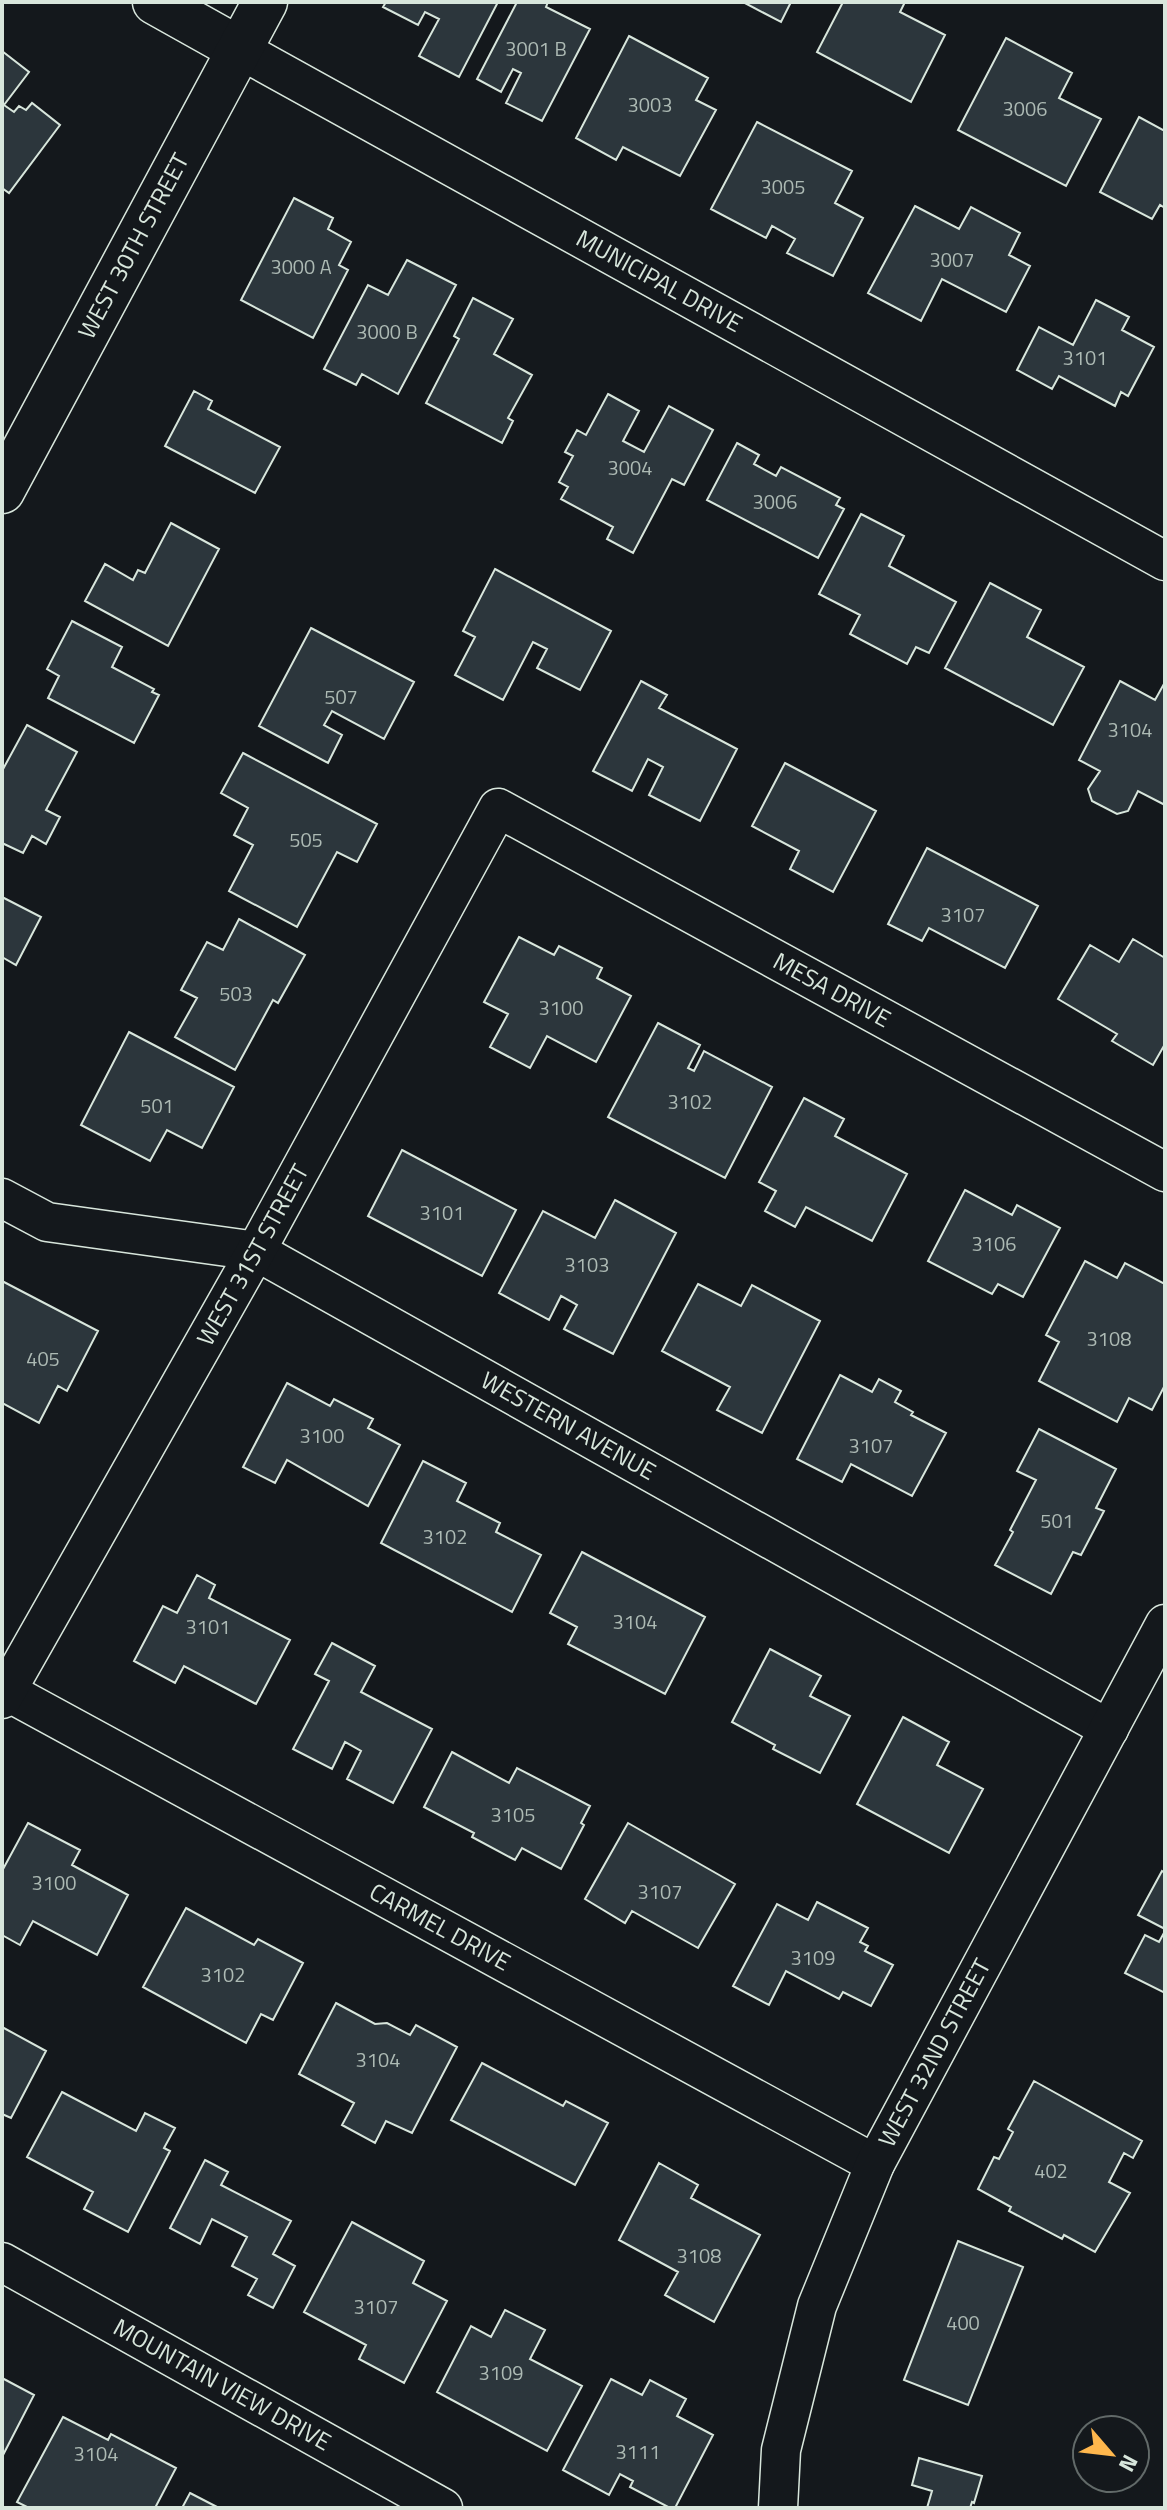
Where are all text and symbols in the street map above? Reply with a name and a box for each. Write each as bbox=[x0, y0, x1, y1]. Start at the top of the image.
house number: 3001 B bbox=[505, 33, 567, 64]
house number: 3003 bbox=[628, 89, 672, 120]
house number: 3006 bbox=[1003, 93, 1047, 124]
street label: WEST 30TH STREET bbox=[68, 146, 198, 345]
house number: 3005 bbox=[761, 171, 805, 202]
street label: MUNICIPAL DRIVE bbox=[570, 220, 749, 341]
house number: 3007 bbox=[930, 244, 974, 275]
house number: 3000 A bbox=[270, 251, 332, 282]
house number: 3000 B bbox=[356, 316, 418, 347]
house number: 3101 bbox=[1063, 342, 1107, 373]
house number: 3004 bbox=[608, 452, 652, 483]
house number: 3006 bbox=[753, 486, 797, 517]
house number: 507 bbox=[324, 681, 358, 712]
house number: 3104 bbox=[1108, 714, 1152, 745]
house number: 505 bbox=[289, 824, 323, 855]
house number: 3107 bbox=[941, 899, 985, 930]
street label: MESA DRIVE bbox=[767, 943, 898, 1036]
house number: 503 bbox=[219, 978, 253, 1009]
house number: 3100 bbox=[539, 992, 583, 1023]
house number: 3102 bbox=[668, 1086, 712, 1117]
house number: 501 bbox=[140, 1090, 174, 1121]
street label: WEST 31ST STREET bbox=[187, 1157, 317, 1352]
house number: 3101 bbox=[420, 1197, 464, 1228]
house number: 3106 bbox=[972, 1228, 1016, 1259]
house number: 3103 bbox=[565, 1249, 609, 1280]
house number: 3108 bbox=[1087, 1323, 1131, 1354]
house number: 405 bbox=[26, 1343, 60, 1374]
street label: WESTERN AVENUE bbox=[475, 1362, 663, 1489]
house number: 3100 bbox=[300, 1420, 344, 1451]
house number: 3107 bbox=[849, 1430, 893, 1461]
house number: 501 bbox=[1040, 1505, 1074, 1536]
house number: 3102 bbox=[423, 1521, 467, 1552]
house number: 3104 bbox=[613, 1606, 657, 1637]
house number: 3101 bbox=[186, 1611, 230, 1642]
house number: 3105 bbox=[491, 1799, 535, 1830]
house number: 3100 bbox=[32, 1867, 76, 1898]
street label: CARMEL DRIVE bbox=[363, 1873, 517, 1979]
house number: 3107 bbox=[638, 1876, 682, 1907]
house number: 3109 bbox=[791, 1942, 835, 1973]
street label: WEST 32ND STREET bbox=[869, 1952, 999, 2153]
house number: 3102 bbox=[201, 1959, 245, 1990]
house number: 3104 bbox=[356, 2044, 400, 2075]
house number: 402 bbox=[1034, 2155, 1068, 2186]
house number: 3108 bbox=[677, 2240, 721, 2271]
house number: 3107 bbox=[354, 2291, 398, 2322]
house number: 400 bbox=[946, 2307, 980, 2338]
street label: MOUNTAIN VIEW DRIVE bbox=[107, 2309, 338, 2459]
house number: 3109 bbox=[479, 2357, 523, 2388]
north arrow bbox=[1071, 2414, 1151, 2494]
house number: 3111 bbox=[616, 2436, 660, 2467]
house number: 3104 bbox=[74, 2438, 118, 2469]
text: N bbox=[1110, 2449, 1147, 2478]

